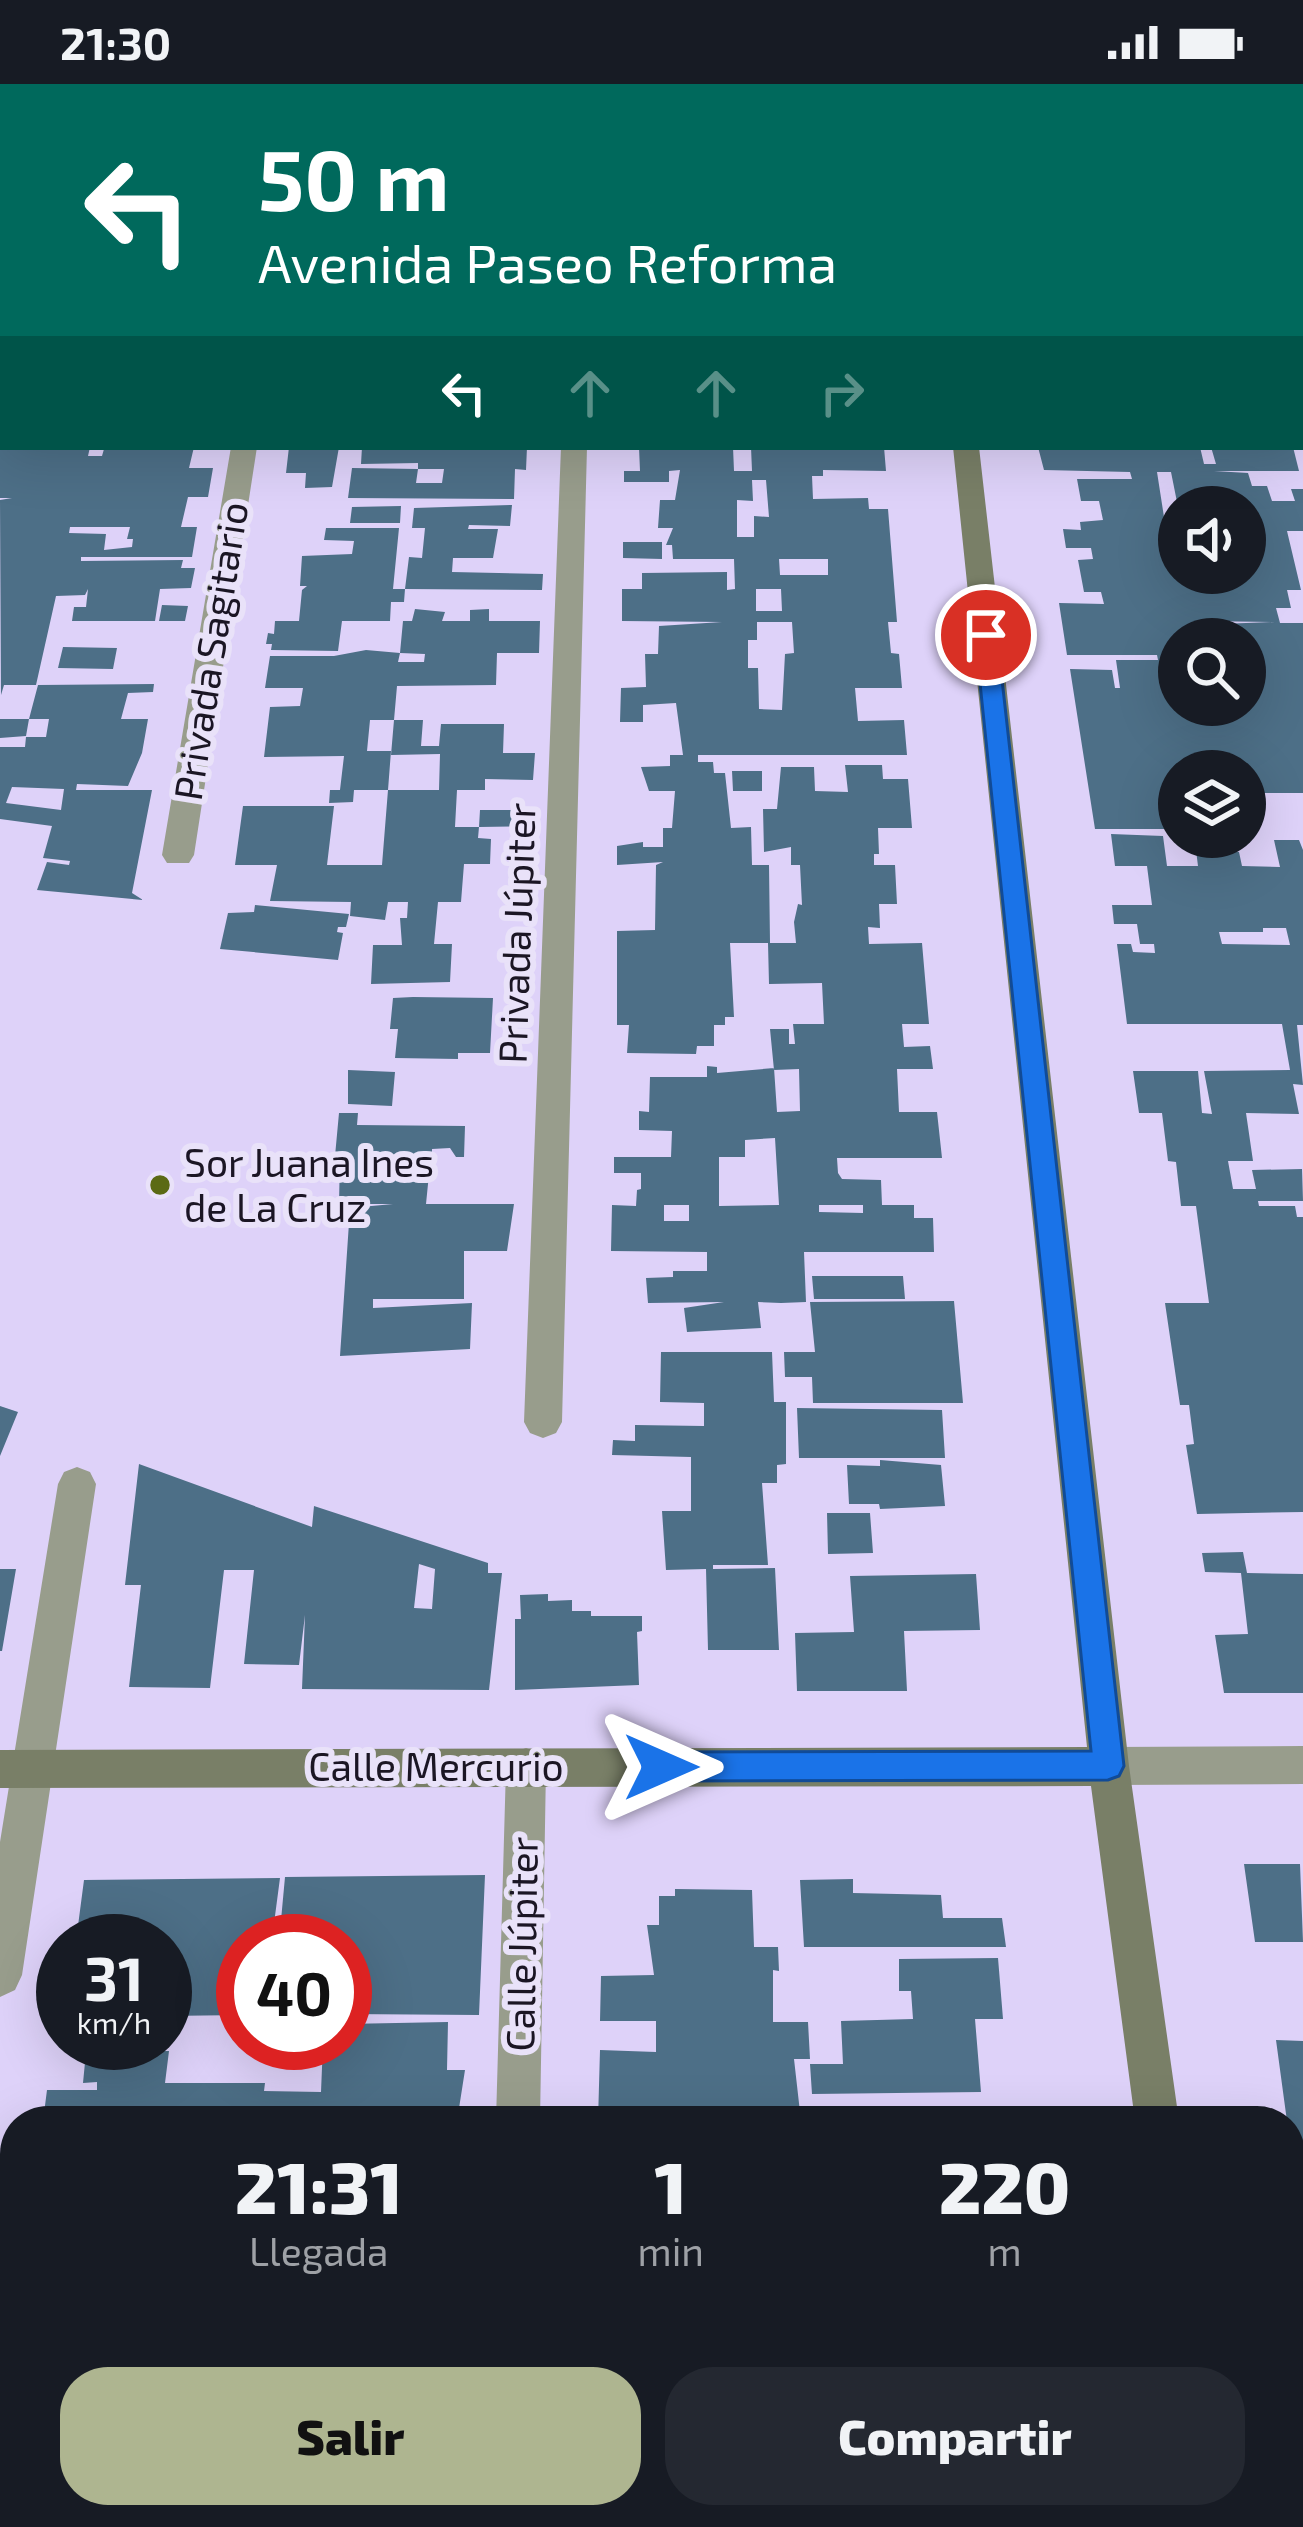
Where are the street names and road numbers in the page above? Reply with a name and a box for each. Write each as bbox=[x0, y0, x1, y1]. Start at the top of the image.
street label: Privada Sagitario bbox=[163, 498, 256, 803]
street label: Privada Júpiter bbox=[487, 802, 544, 1064]
street label: Calle Mercurio bbox=[308, 1742, 564, 1789]
street label: Calle Júpiter bbox=[495, 1836, 546, 2052]

